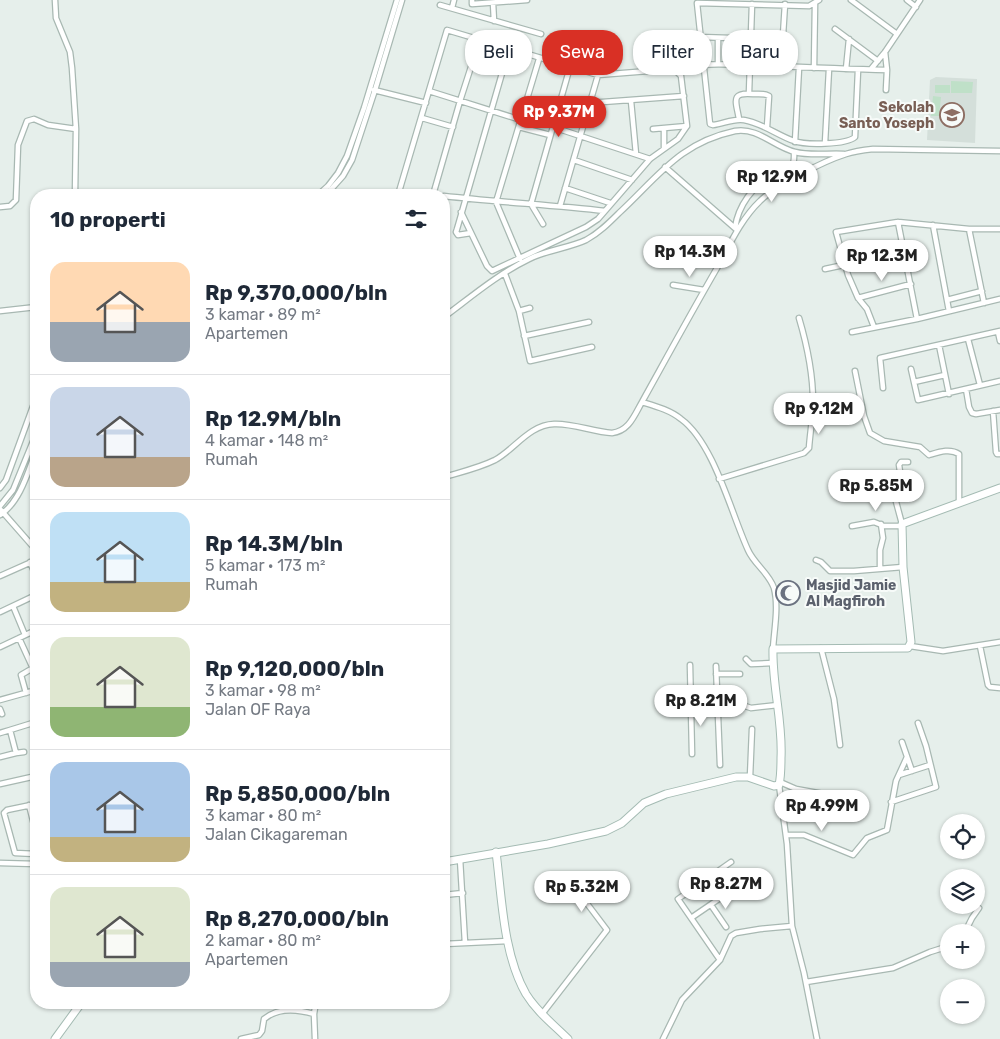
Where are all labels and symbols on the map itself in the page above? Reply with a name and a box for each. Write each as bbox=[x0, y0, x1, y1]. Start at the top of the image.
pin: Rp 9.37M bbox=[507, 96, 611, 138]
place label: Sekolah Santo Yoseph bbox=[839, 99, 934, 132]
school or university icon: Sekolah Santo Yoseph bbox=[939, 102, 965, 128]
pin: Rp 12.9M bbox=[720, 160, 824, 203]
pin: Rp 14.3M bbox=[638, 236, 742, 278]
pin: Rp 12.3M bbox=[830, 240, 934, 282]
pin: Rp 9.12M bbox=[767, 392, 871, 435]
pin: Rp 5.85M bbox=[824, 470, 928, 512]
place label: Masjid Jamie Al Magfiroh bbox=[806, 577, 896, 610]
mosque icon: Masjid Jamie Al Magfiroh bbox=[775, 580, 801, 606]
pin: Rp 8.21M bbox=[649, 684, 753, 727]
pin: Rp 4.99M bbox=[770, 790, 874, 832]
pin: Rp 8.27M bbox=[674, 868, 778, 910]
pin: Rp 5.32M bbox=[530, 870, 634, 913]

